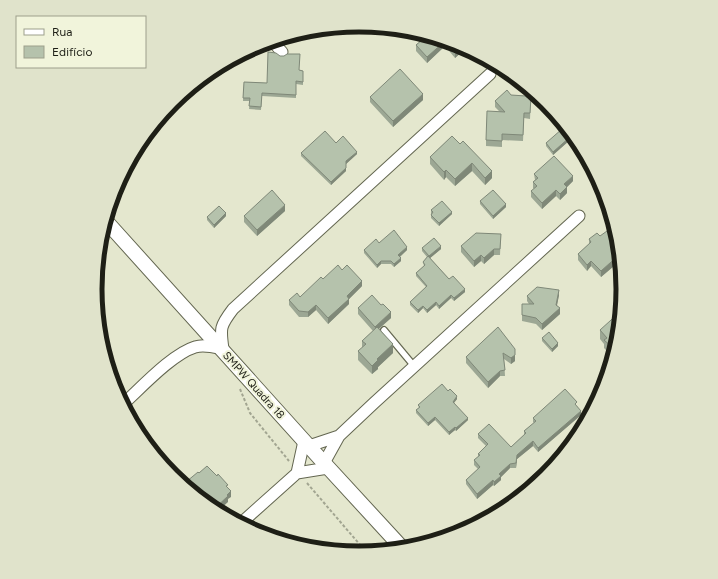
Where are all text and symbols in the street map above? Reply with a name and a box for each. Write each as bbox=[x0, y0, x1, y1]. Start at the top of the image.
legend bbox=[16, 16, 146, 68]
text: Rua bbox=[52, 25, 72, 39]
text: Edifício bbox=[52, 45, 92, 59]
street label: SMPW Quadra 18 bbox=[220, 349, 287, 422]

